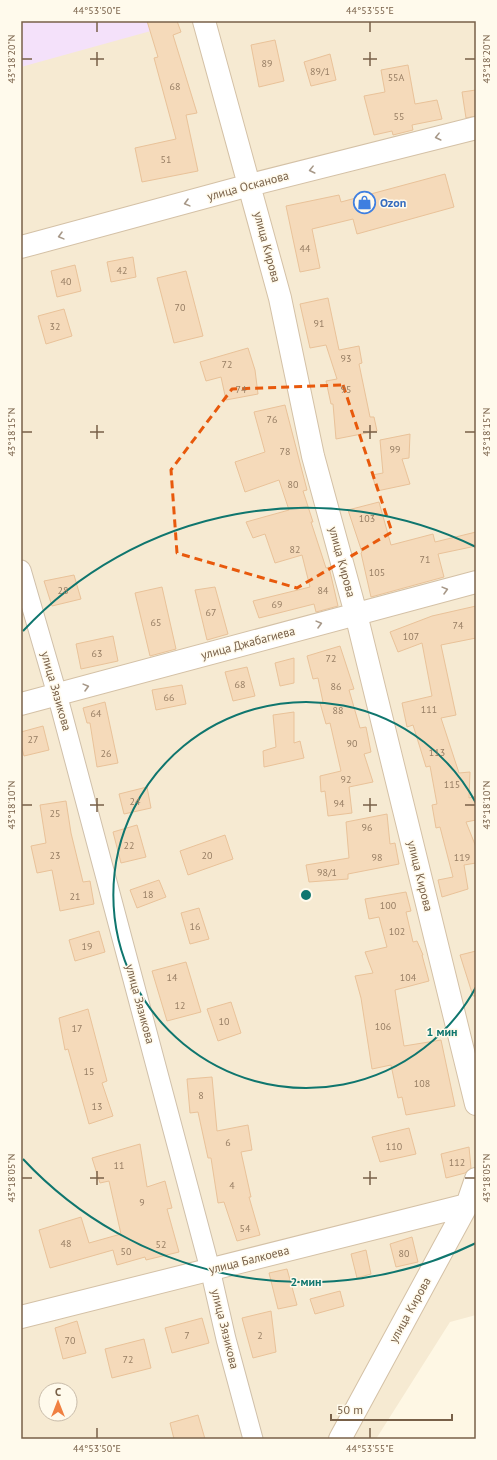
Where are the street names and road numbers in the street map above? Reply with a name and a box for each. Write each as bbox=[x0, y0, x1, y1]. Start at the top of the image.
street label: улица Осканова bbox=[205, 167, 290, 204]
street label: улица Кирова bbox=[251, 210, 284, 284]
street label: улица Кирова bbox=[326, 525, 359, 599]
street label: улица Джабагиева bbox=[199, 623, 297, 662]
street label: улица Зязикова bbox=[38, 649, 75, 732]
street label: улица Кирова bbox=[404, 839, 437, 913]
street label: улица Зязикова bbox=[123, 962, 158, 1045]
street label: улица Балкоева bbox=[207, 1242, 291, 1277]
street label: улица Кирова bbox=[385, 1274, 434, 1345]
street label: улица Зязикова bbox=[208, 1287, 243, 1370]

